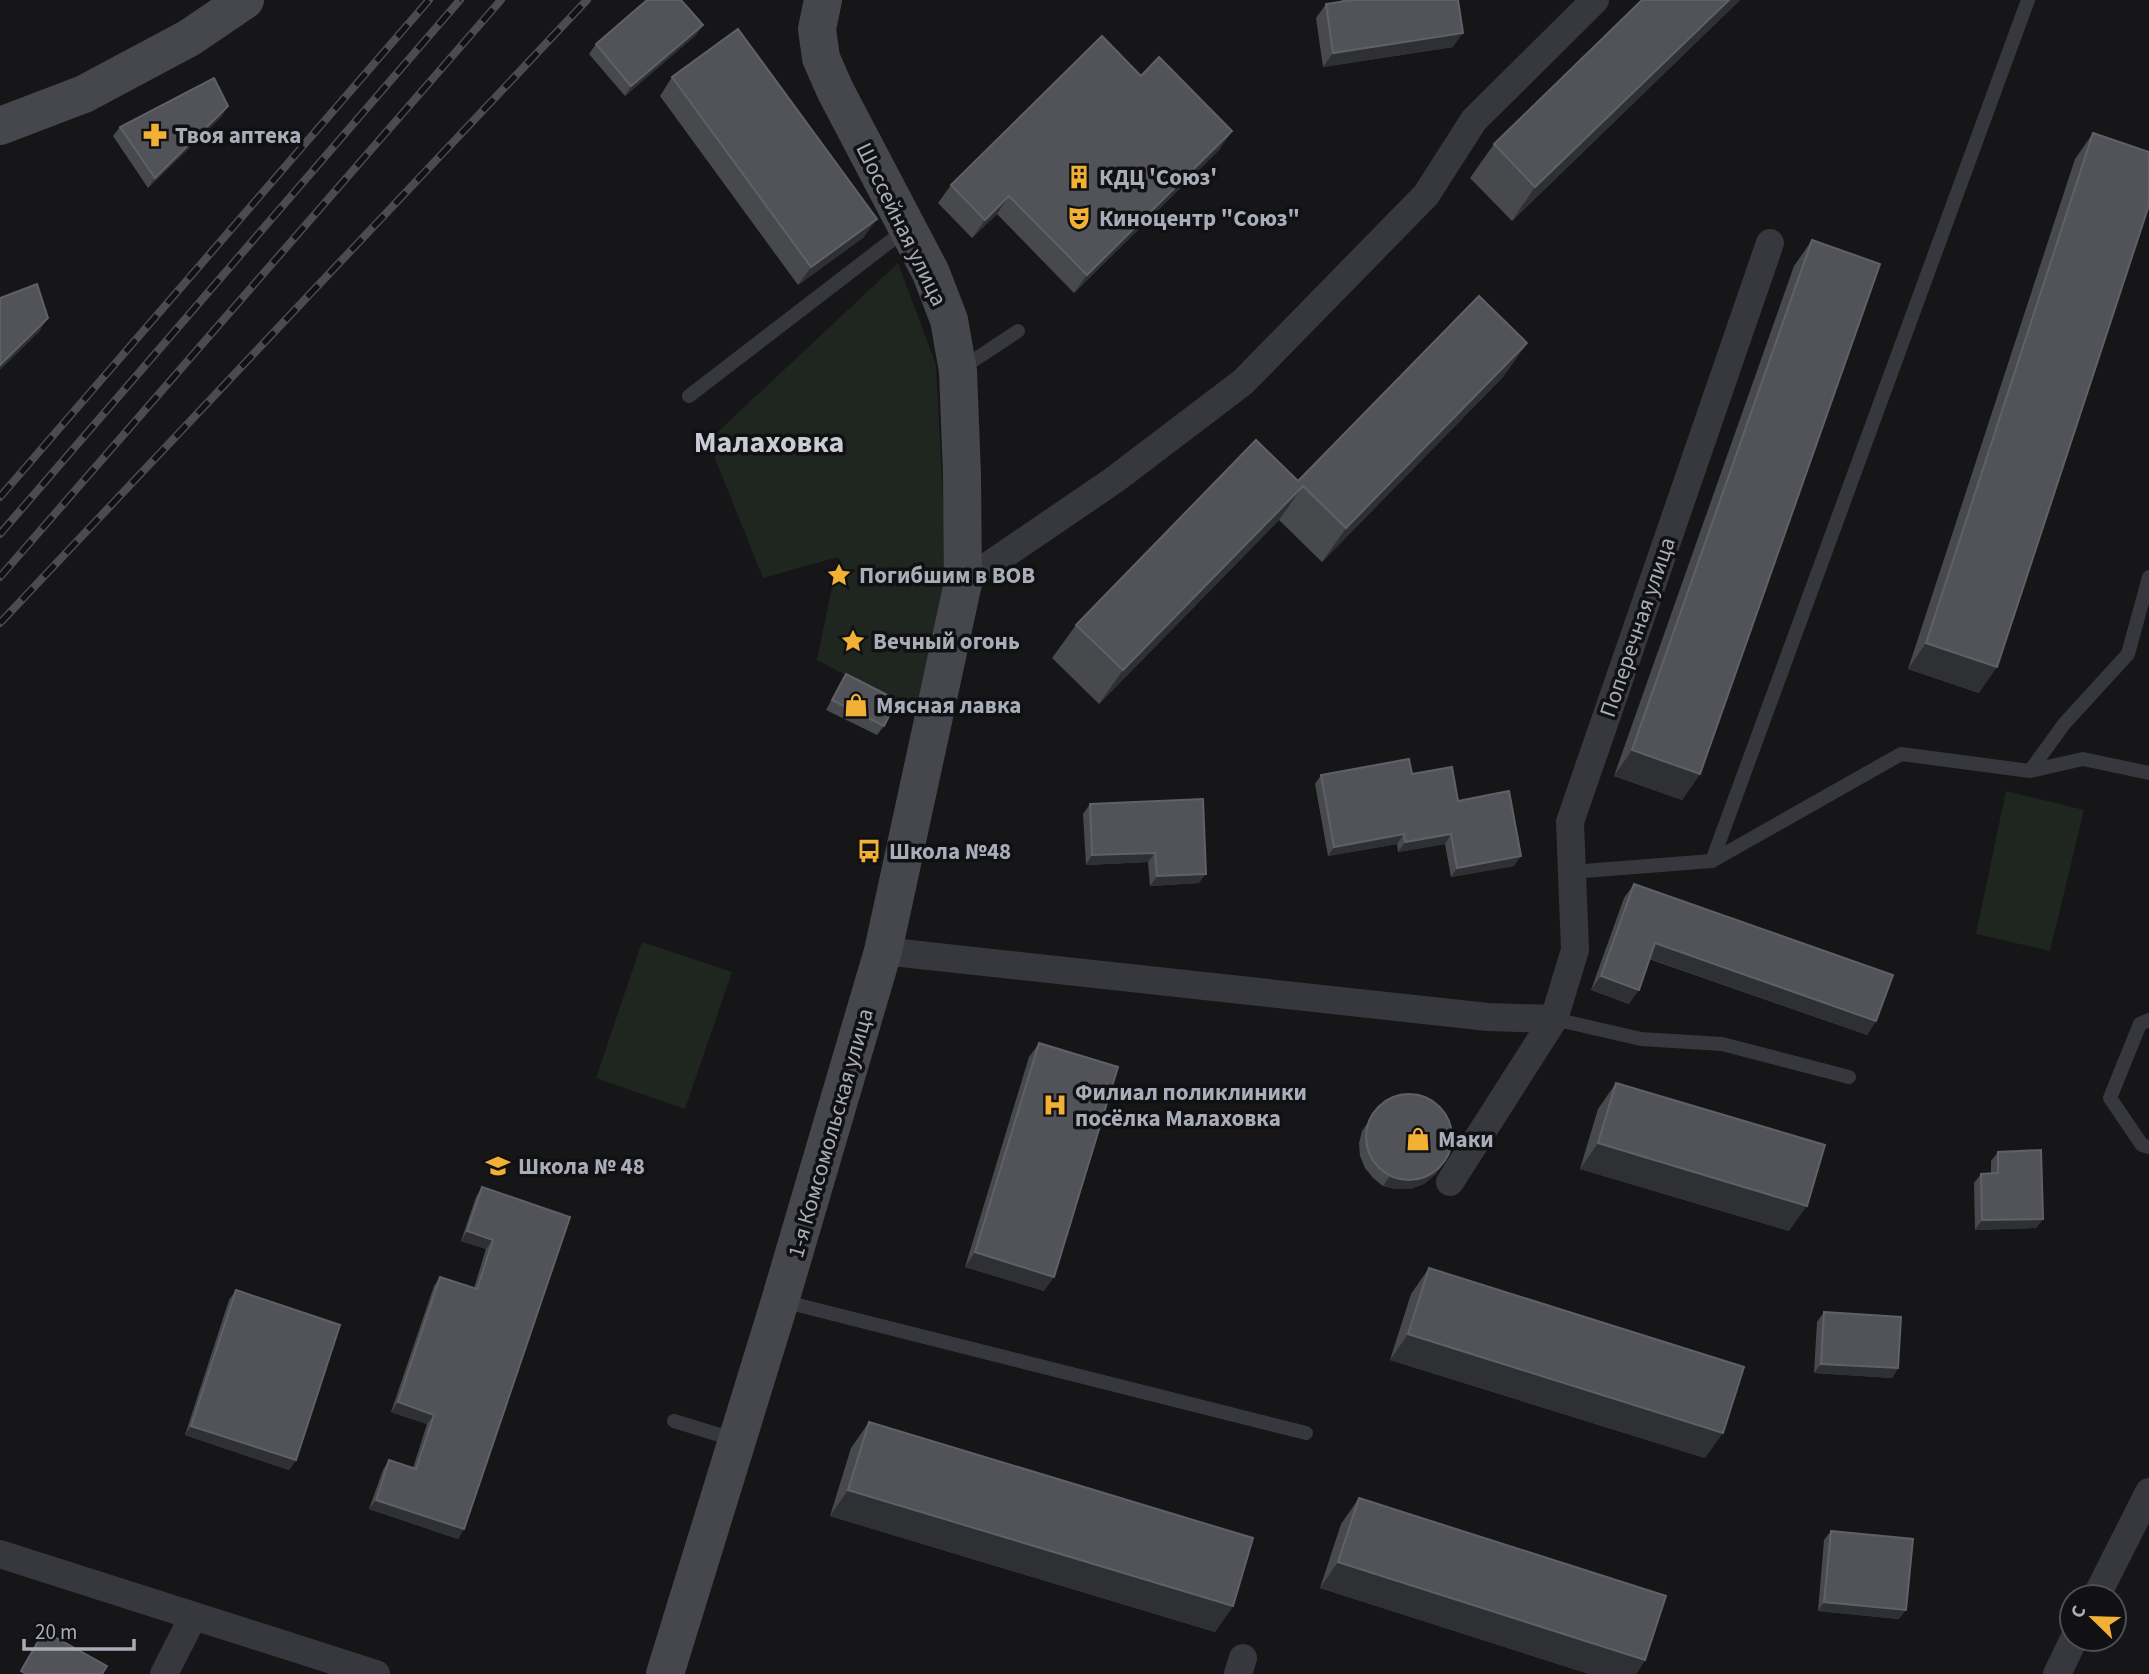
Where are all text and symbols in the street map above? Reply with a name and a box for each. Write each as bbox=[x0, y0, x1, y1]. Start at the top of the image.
place label: Твоя аптека bbox=[175, 119, 301, 152]
pharmacy icon: Твоя аптека bbox=[141, 121, 169, 149]
street label: Шоссейная улица bbox=[848, 137, 955, 312]
place label: КДЦ 'Союз' bbox=[1099, 161, 1217, 194]
building icon: КДЦ 'Союз' bbox=[1065, 163, 1093, 191]
place label: Киноцентр "Союз" bbox=[1099, 202, 1300, 235]
theatre icon: Киноцентр "Союз" bbox=[1065, 204, 1093, 232]
district label: Малаховка bbox=[694, 421, 844, 464]
street label: Поперечная улица bbox=[1591, 533, 1684, 722]
place label: Погибшим в ВОВ bbox=[859, 559, 1035, 592]
place icon: Погибшим в ВОВ bbox=[825, 561, 853, 589]
place label: Вечный огонь bbox=[873, 625, 1020, 658]
place icon: Вечный огонь bbox=[839, 627, 867, 655]
place label: Мясная лавка bbox=[876, 689, 1021, 722]
shop icon: Мясная лавка bbox=[842, 691, 870, 719]
place label: Школа №48 bbox=[889, 835, 1011, 868]
bus stop icon: Школа №48 bbox=[855, 837, 883, 865]
street label: 1-я Комсомольская улица bbox=[779, 1005, 882, 1262]
place label: Филиал поликлиники посёлка Малаховка bbox=[1075, 1076, 1307, 1135]
hospital icon: Филиал поликлиники посёлка Малаховка bbox=[1041, 1091, 1069, 1119]
place label: Маки bbox=[1438, 1123, 1494, 1156]
shop icon: Маки bbox=[1404, 1125, 1432, 1153]
place label: Школа № 48 bbox=[518, 1150, 645, 1183]
school or university icon: Школа № 48 bbox=[484, 1152, 512, 1180]
north arrow bbox=[2058, 1583, 2128, 1653]
text: С bbox=[2064, 1602, 2093, 1622]
scale bar bbox=[24, 1608, 135, 1652]
text: 20 m bbox=[35, 1617, 77, 1647]

